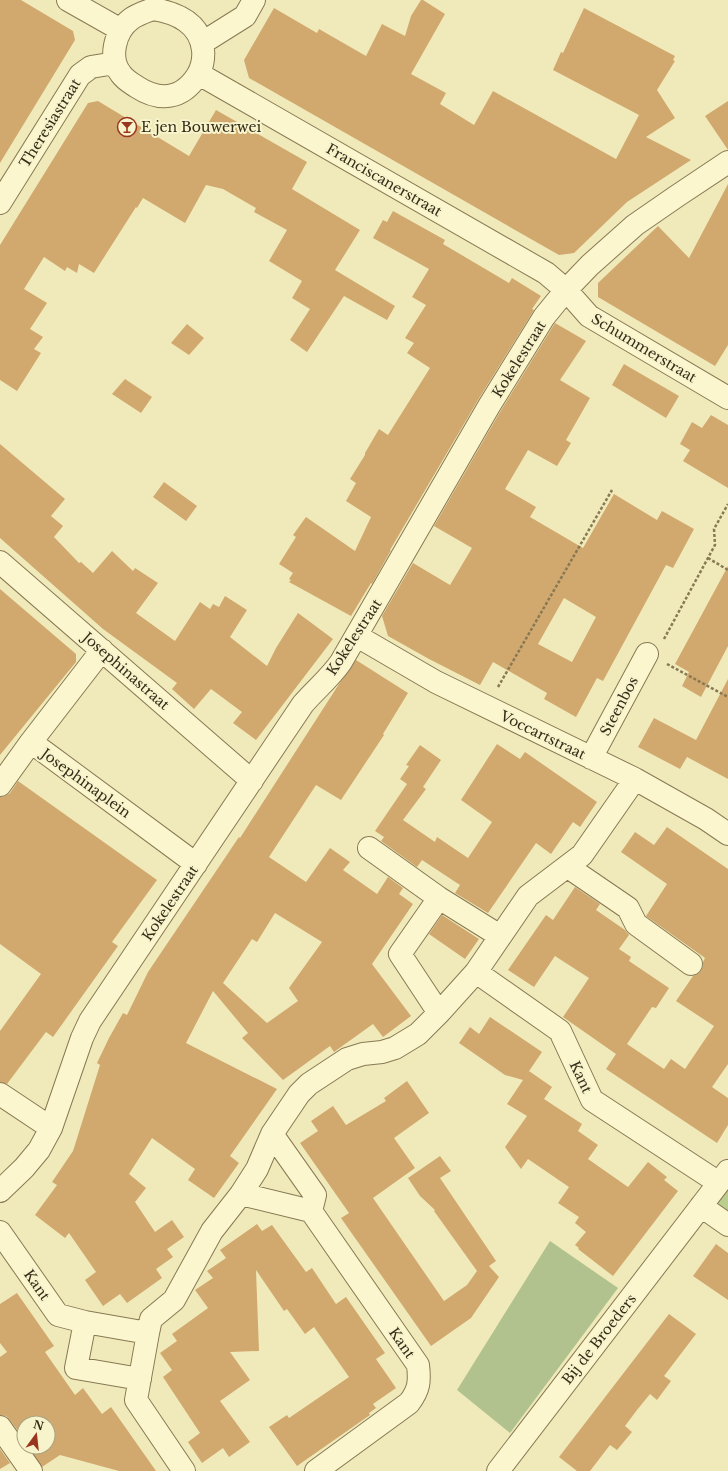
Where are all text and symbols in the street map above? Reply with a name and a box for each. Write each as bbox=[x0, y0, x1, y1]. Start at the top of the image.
street label: Theresiastraat bbox=[15, 75, 85, 171]
bar icon: E jen Bouwerwei bbox=[116, 116, 138, 138]
place label: E jen Bouwerwei bbox=[141, 118, 261, 136]
street label: Franciscanerstraat bbox=[323, 140, 446, 221]
street label: Schummerstraat bbox=[588, 310, 700, 387]
street label: Kokelestraat bbox=[488, 317, 550, 401]
street label: Kokelestraat bbox=[323, 595, 386, 679]
street label: Josephinastraat bbox=[77, 627, 174, 714]
street label: Steenbos bbox=[596, 673, 642, 739]
street label: Voccartstraat bbox=[496, 706, 589, 764]
street label: Josephinaplein bbox=[36, 743, 135, 822]
street label: Kokelestraat bbox=[138, 861, 202, 944]
street label: Kant bbox=[566, 1058, 597, 1097]
street label: Kant bbox=[20, 1266, 54, 1304]
street label: Bij de Broeders bbox=[558, 1290, 640, 1388]
street label: Kant bbox=[385, 1324, 419, 1362]
north arrow bbox=[16, 1415, 56, 1455]
text: N bbox=[32, 1417, 46, 1434]

